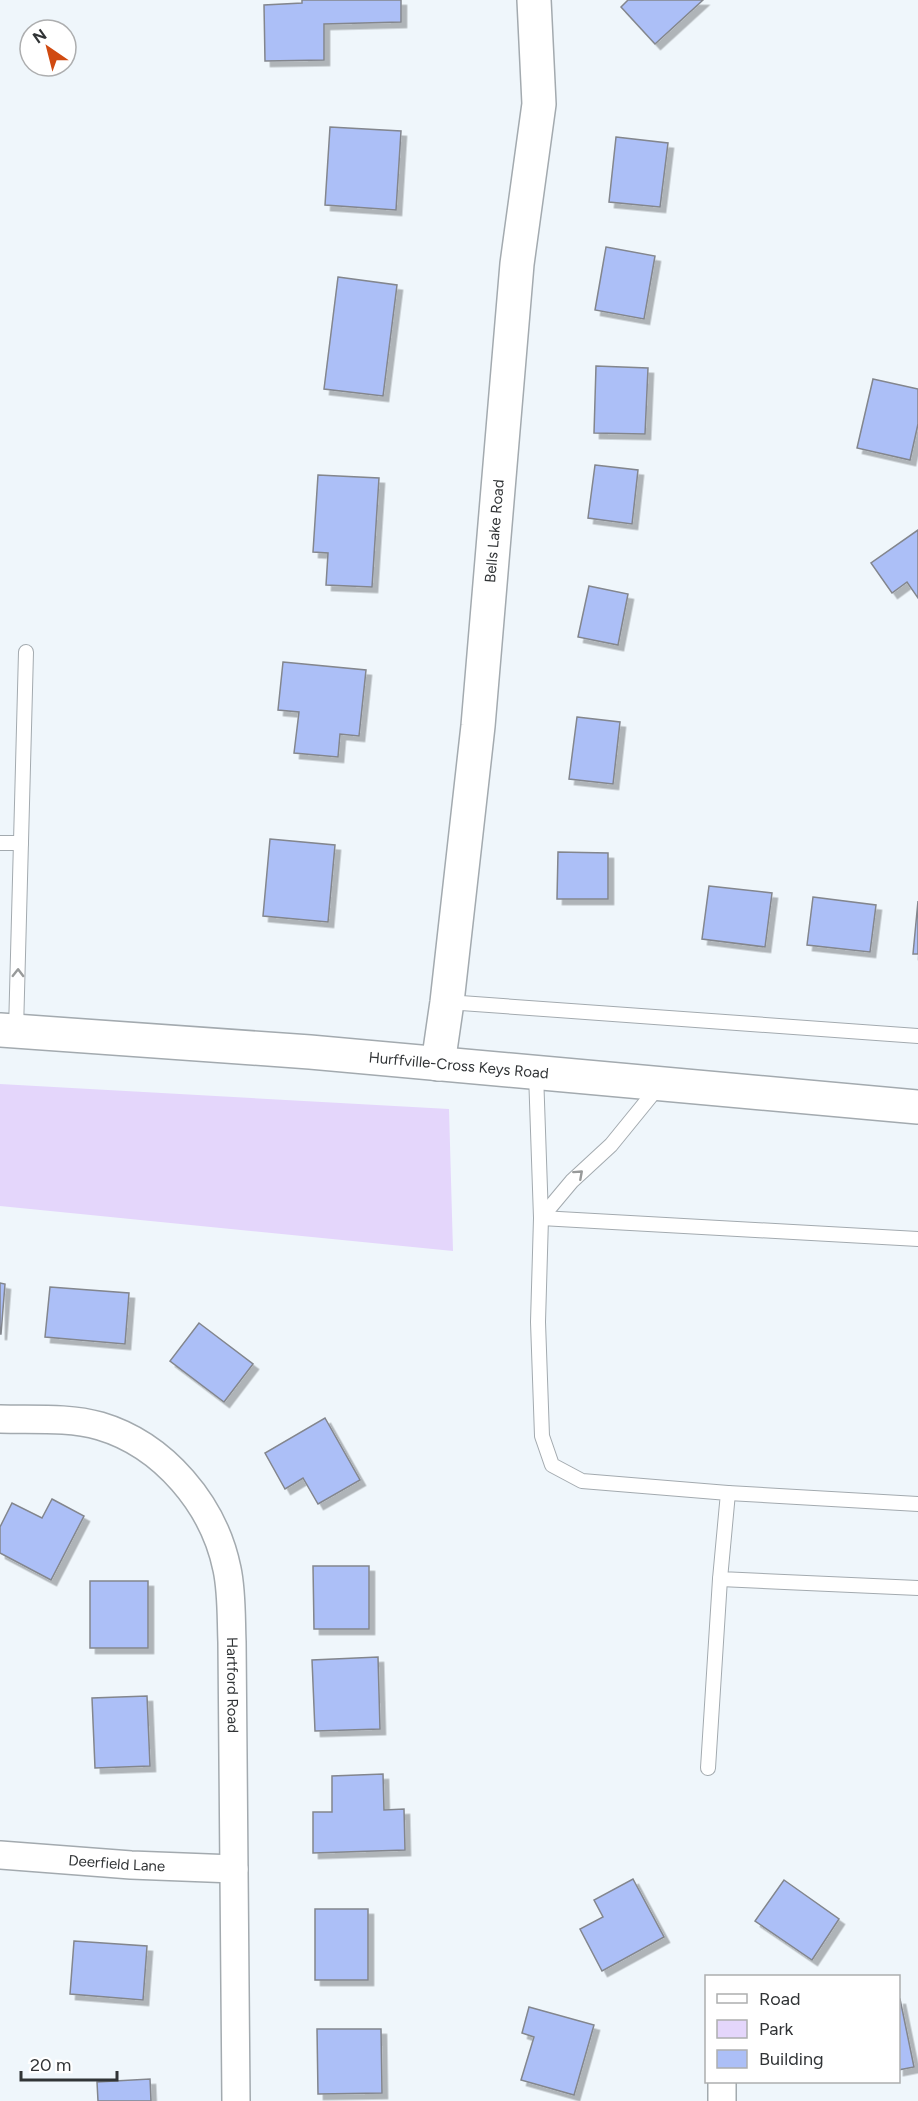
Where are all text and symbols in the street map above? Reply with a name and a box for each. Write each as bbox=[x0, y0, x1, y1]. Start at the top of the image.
north arrow bbox=[18, 18, 78, 78]
text: N bbox=[29, 25, 50, 47]
street label: Bells Lake Road bbox=[481, 479, 508, 584]
one-way arrow bbox=[11, 968, 24, 977]
street label: Hurffville-Cross Keys Road bbox=[368, 1048, 549, 1083]
one-way arrow bbox=[572, 1170, 583, 1181]
street label: Hartford Road bbox=[223, 1637, 242, 1733]
street label: Deerfield Lane bbox=[68, 1851, 165, 1875]
legend bbox=[705, 1975, 900, 2083]
text: Road bbox=[759, 1988, 800, 2010]
text: Park bbox=[759, 2018, 794, 2040]
scale bar bbox=[21, 2044, 117, 2082]
text: Building bbox=[759, 2048, 824, 2070]
text: 20 m bbox=[30, 2054, 71, 2076]

